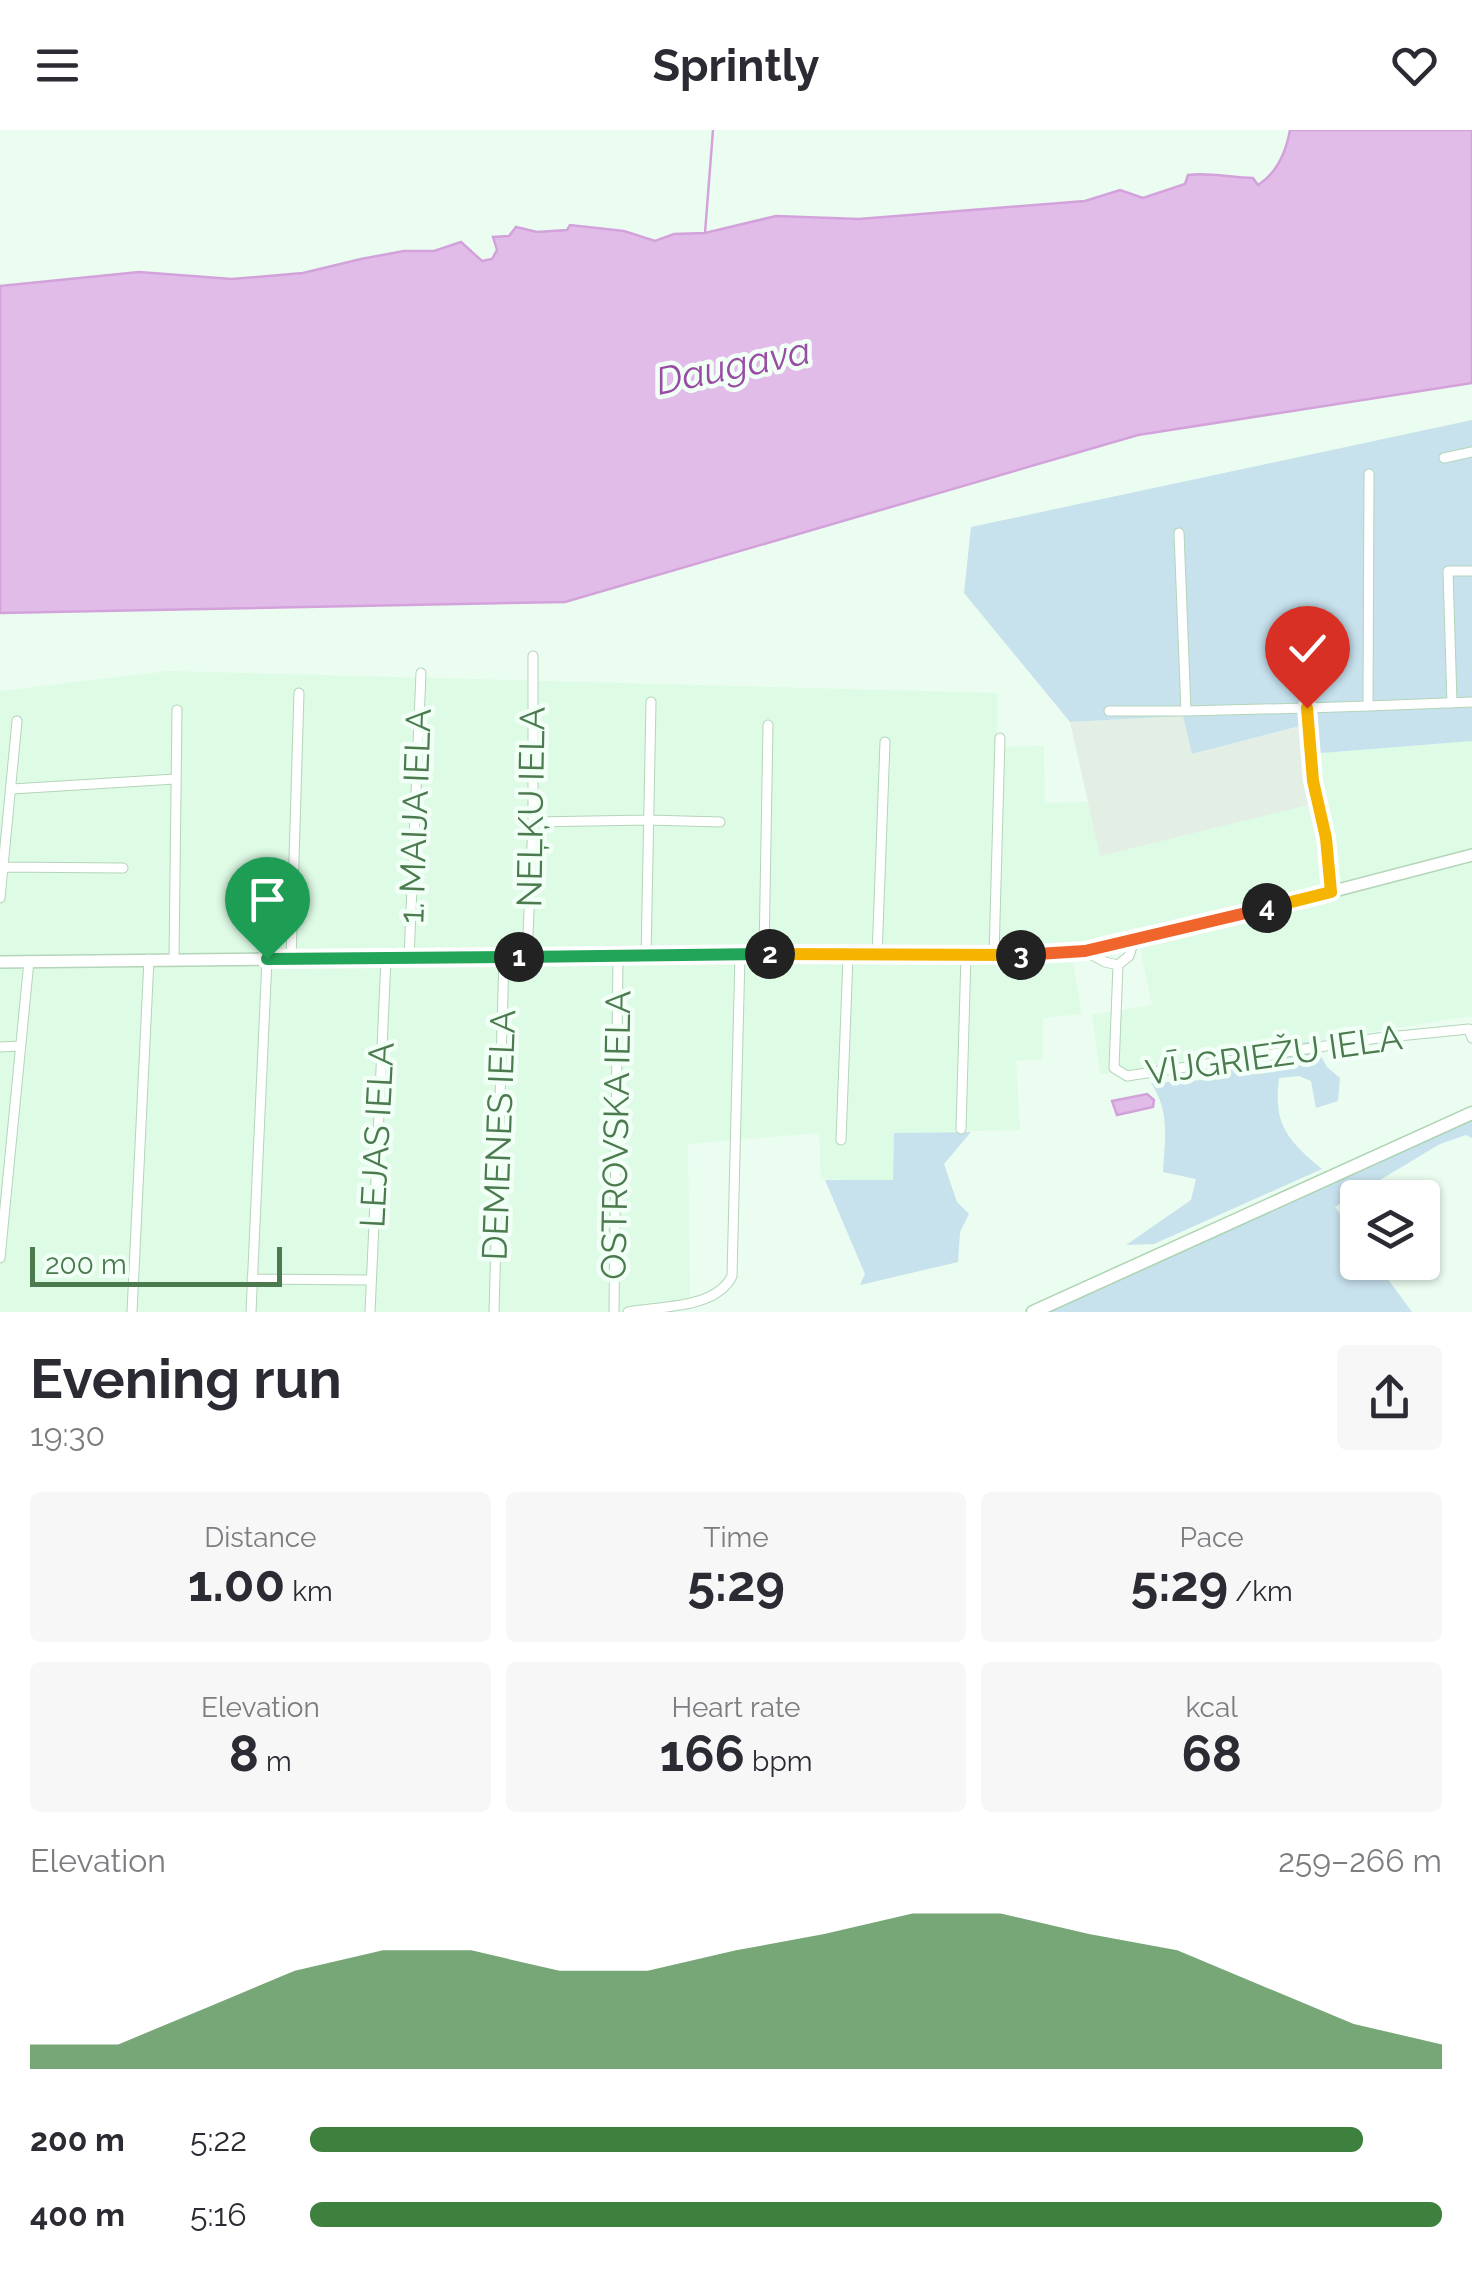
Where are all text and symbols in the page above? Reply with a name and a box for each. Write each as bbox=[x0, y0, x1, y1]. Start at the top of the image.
icon: menu bbox=[30, 38, 85, 93]
icon: heart bbox=[1387, 38, 1442, 93]
text: Sprintly bbox=[652, 39, 820, 92]
water label: Daugava bbox=[652, 327, 814, 404]
pin bbox=[1265, 606, 1350, 709]
icon: check bbox=[1280, 621, 1335, 676]
street label: NEĻĶU IELA bbox=[508, 706, 553, 908]
street label: 1. MAIJA IELA bbox=[390, 707, 439, 924]
pin bbox=[225, 857, 310, 960]
icon: arrive bbox=[240, 872, 295, 927]
pin: 4 bbox=[1242, 883, 1292, 933]
text: 4 bbox=[1259, 891, 1275, 924]
pin: 2 bbox=[745, 929, 795, 979]
pin: 3 bbox=[996, 930, 1046, 980]
pin: 1 bbox=[494, 932, 544, 982]
text: 2 bbox=[762, 937, 778, 970]
text: 3 bbox=[1013, 938, 1029, 971]
text: 1 bbox=[512, 940, 526, 973]
street label: OSTROVSKA IELA bbox=[592, 990, 639, 1280]
street label: DEMENES IELA bbox=[474, 1009, 523, 1261]
street label: VĪJGRIEŽU IELA bbox=[1143, 1016, 1405, 1093]
street label: LEJAS IELA bbox=[351, 1041, 402, 1229]
map controls bbox=[1340, 1180, 1440, 1280]
button: layers bbox=[1340, 1180, 1440, 1280]
scale bar bbox=[30, 1242, 282, 1286]
text: 200 m bbox=[45, 1248, 127, 1281]
button: share bbox=[1337, 1345, 1442, 1450]
text: Evening run bbox=[30, 1346, 342, 1411]
text: 19:30 bbox=[30, 1416, 105, 1453]
text: Distance bbox=[204, 1521, 316, 1554]
text: Time bbox=[703, 1521, 769, 1554]
text: Pace bbox=[1180, 1521, 1244, 1554]
text: 1.00 bbox=[188, 1554, 285, 1613]
text: 5:29 bbox=[687, 1554, 785, 1613]
text: 5:29 bbox=[1130, 1554, 1228, 1613]
text: km bbox=[285, 1575, 333, 1608]
text: /km bbox=[1228, 1575, 1293, 1608]
text: Elevation bbox=[201, 1691, 320, 1724]
text: Heart rate bbox=[672, 1691, 800, 1724]
text: kcal bbox=[1185, 1691, 1238, 1724]
text: 8 bbox=[229, 1724, 259, 1783]
text: 166 bbox=[660, 1724, 745, 1783]
text: 68 bbox=[1181, 1724, 1242, 1783]
text: m bbox=[259, 1745, 292, 1778]
text: bpm bbox=[745, 1745, 812, 1778]
text: Elevation bbox=[30, 1842, 166, 1879]
text: 259–266 m bbox=[1278, 1842, 1442, 1879]
text: 200 m bbox=[30, 2121, 125, 2158]
text: 5:22 bbox=[190, 2121, 247, 2158]
text: 400 m bbox=[30, 2196, 125, 2233]
text: 5:16 bbox=[190, 2196, 246, 2233]

